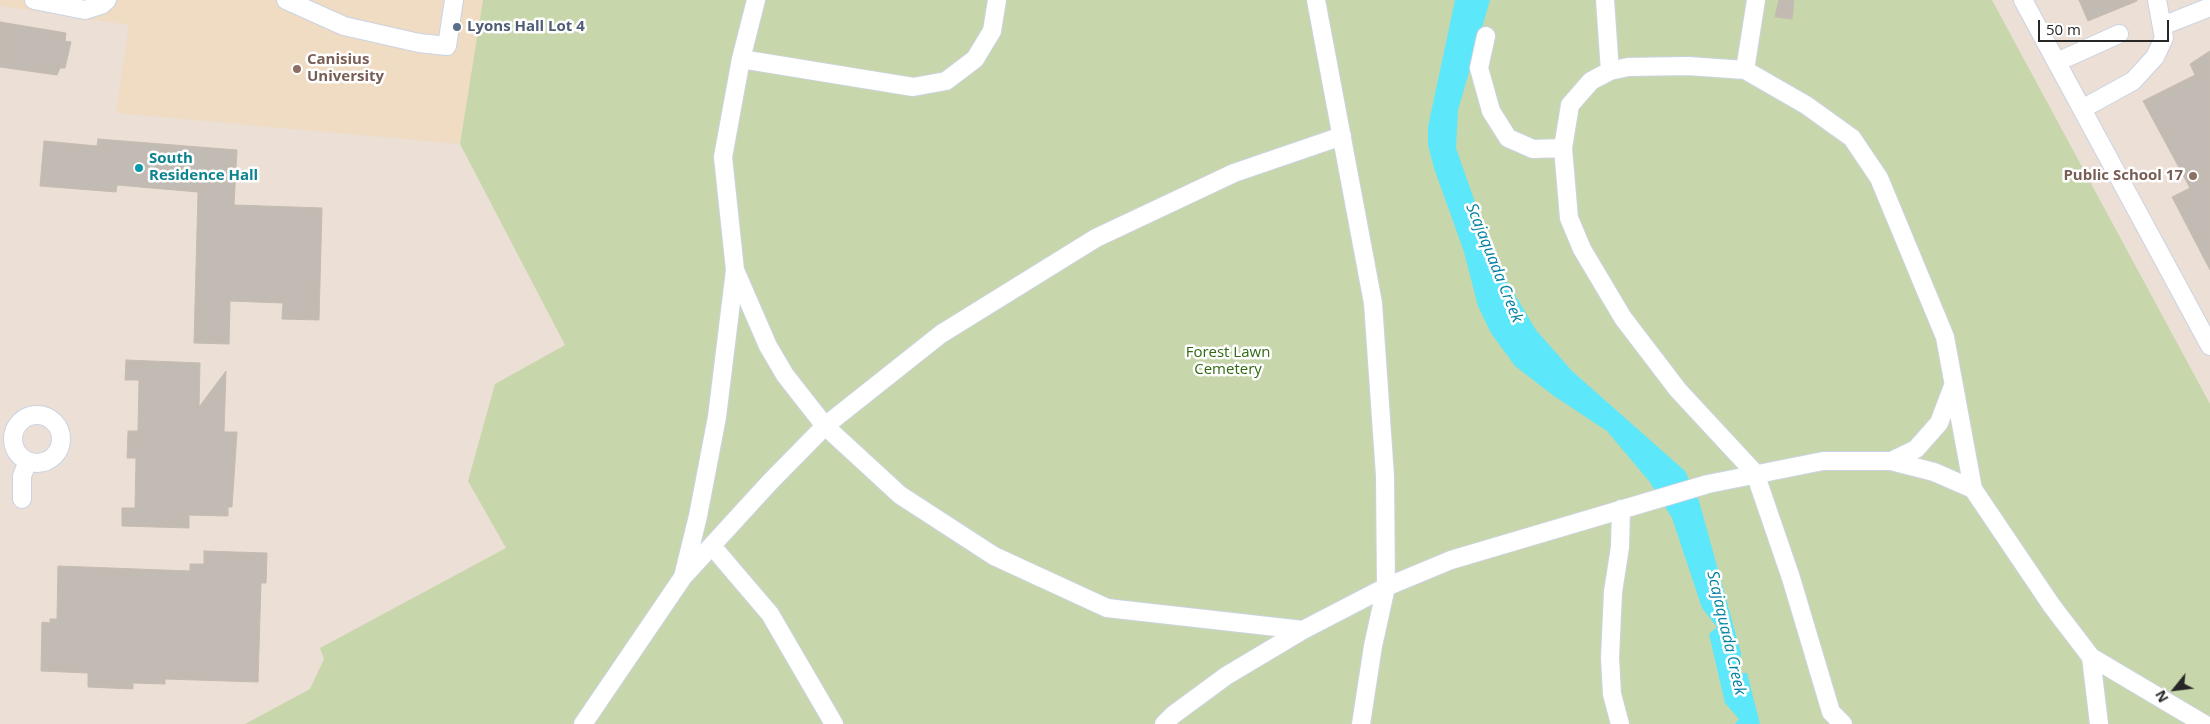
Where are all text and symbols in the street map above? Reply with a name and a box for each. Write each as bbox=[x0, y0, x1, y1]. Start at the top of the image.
scale bar bbox=[2040, 10, 2171, 42]
place label: Lyons Hall Lot 4 bbox=[467, 18, 585, 36]
text: 50 m bbox=[2046, 19, 2081, 39]
marker: Lyons Hall Lot 4 bbox=[451, 21, 463, 33]
place label: Canisius University bbox=[307, 51, 384, 86]
marker: Canisius University bbox=[291, 63, 303, 75]
place label: South Residence Hall bbox=[149, 150, 258, 185]
marker: South Residence Hall bbox=[133, 162, 145, 174]
place label: Public School 17 bbox=[2063, 167, 2183, 185]
marker: Public School 17 bbox=[2187, 170, 2199, 182]
water label: Scajaquada Creek bbox=[1461, 201, 1527, 325]
park label: Forest Lawn Cemetery bbox=[1186, 344, 1270, 379]
water label: Scajaquada Creek bbox=[1702, 569, 1750, 697]
north arrow bbox=[2150, 664, 2200, 714]
text: N bbox=[2150, 687, 2173, 706]

